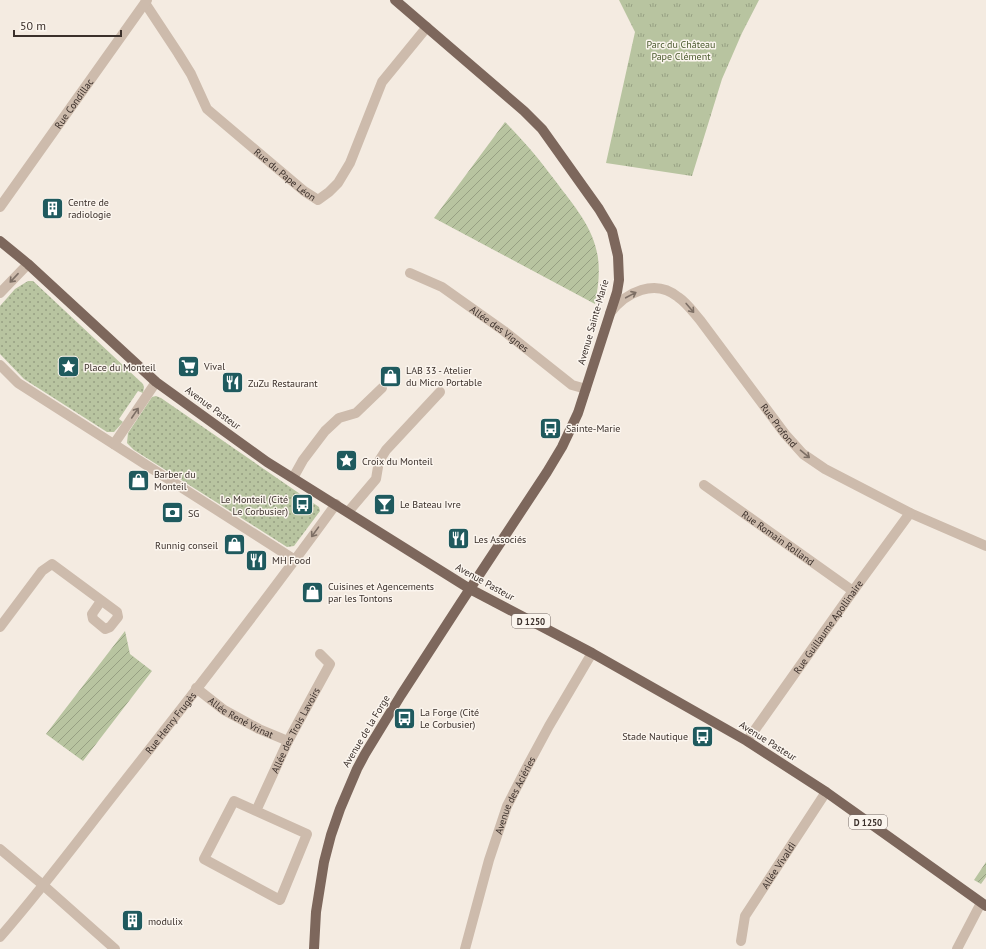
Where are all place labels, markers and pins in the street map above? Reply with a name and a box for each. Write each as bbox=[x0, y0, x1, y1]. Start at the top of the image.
building icon: Centre de radiologie bbox=[40, 195, 66, 221]
place label: Centre de radiologie bbox=[68, 196, 111, 221]
supermarket icon: Vival bbox=[175, 353, 201, 379]
place icon: Place du Monteil bbox=[55, 354, 81, 380]
place label: Vival bbox=[203, 360, 225, 373]
place label: Place du Monteil bbox=[84, 361, 156, 374]
shop icon: LAB 33 - Atelier du Micro Portable bbox=[378, 363, 404, 389]
place label: LAB 33 - Atelier du Micro Portable bbox=[406, 364, 482, 389]
restaurant icon: ZuZu Restaurant bbox=[220, 370, 246, 396]
place label: ZuZu Restaurant bbox=[248, 377, 318, 390]
bus stop icon: Sainte-Marie bbox=[537, 415, 563, 441]
place label: Sainte-Marie bbox=[566, 422, 620, 435]
place icon: Croix du Monteil bbox=[333, 448, 359, 474]
place label: Croix du Monteil bbox=[362, 455, 433, 468]
shop icon: Barber du Monteil bbox=[125, 467, 151, 493]
place label: Barber du Monteil bbox=[154, 468, 196, 493]
bar icon: Le Bateau Ivre bbox=[372, 491, 398, 517]
bus stop icon: Le Monteil (Cité Le Corbusier) bbox=[290, 492, 316, 518]
place label: Le Monteil (Cité Le Corbusier) bbox=[221, 493, 288, 518]
place label: Le Bateau Ivre bbox=[400, 498, 461, 511]
bank icon: SG bbox=[159, 500, 185, 526]
place label: SG bbox=[188, 507, 199, 520]
restaurant icon: Les Associés bbox=[446, 526, 472, 552]
shop icon: Runnig conseil bbox=[221, 532, 247, 558]
place label: Les Associés bbox=[474, 533, 526, 546]
place label: Runnig conseil bbox=[155, 539, 218, 552]
restaurant icon: MH Food bbox=[244, 547, 270, 573]
place label: MH Food bbox=[272, 554, 311, 567]
shop icon: Cuisines et Agencements par les Tontons bbox=[299, 579, 325, 605]
place label: Cuisines et Agencements par les Tontons bbox=[328, 580, 434, 605]
bus stop icon: La Forge (Cité Le Corbusier) bbox=[392, 705, 418, 731]
place label: La Forge (Cité Le Corbusier) bbox=[420, 706, 479, 731]
bus stop icon: Stade Nautique bbox=[690, 723, 716, 749]
place label: Stade Nautique bbox=[622, 730, 688, 743]
building icon: modulix bbox=[120, 908, 146, 934]
place label: modulix bbox=[148, 915, 183, 928]

